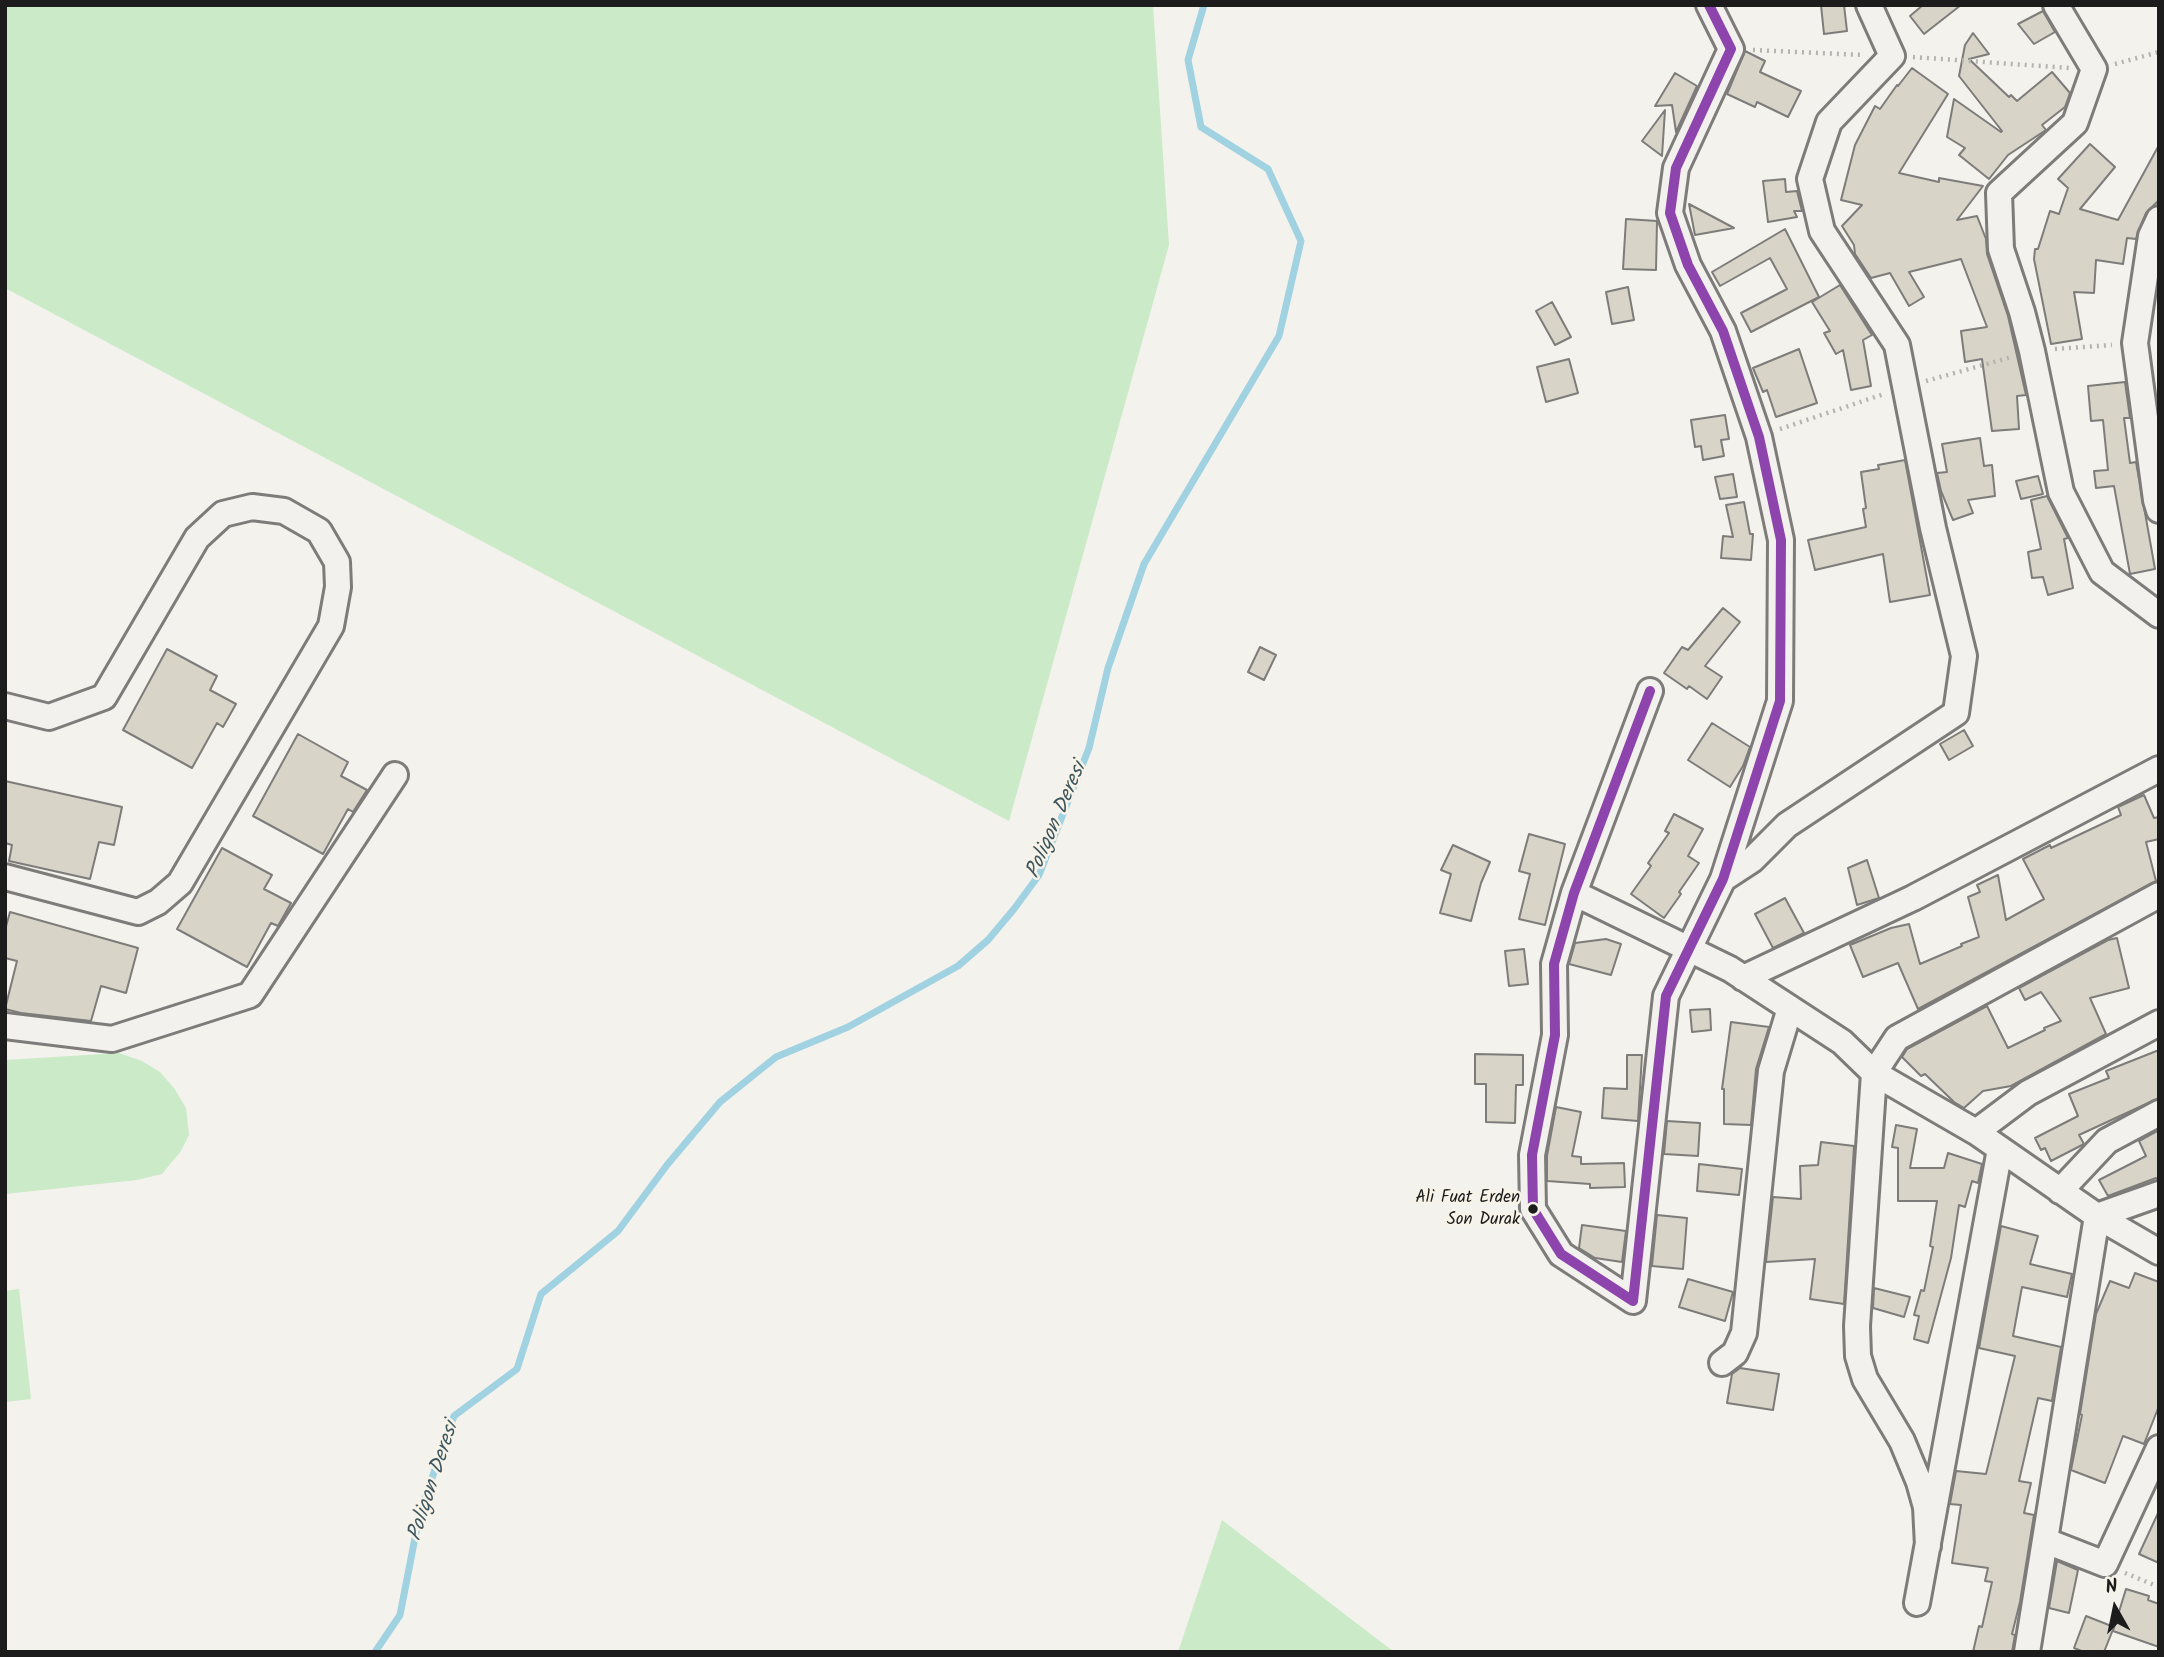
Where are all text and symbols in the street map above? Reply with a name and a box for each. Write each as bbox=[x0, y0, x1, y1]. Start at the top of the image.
water label: Poligon Deresi bbox=[1022, 759, 1094, 883]
place label: Ali Fuat Erden Son Durak bbox=[1415, 1189, 1520, 1229]
marker: Ali Fuat Erden Son Durak bbox=[1526, 1202, 1540, 1216]
water label: Poligon Deresi bbox=[404, 1419, 466, 1545]
text: N bbox=[2103, 1572, 2120, 1603]
north arrow bbox=[2080, 1573, 2150, 1643]

